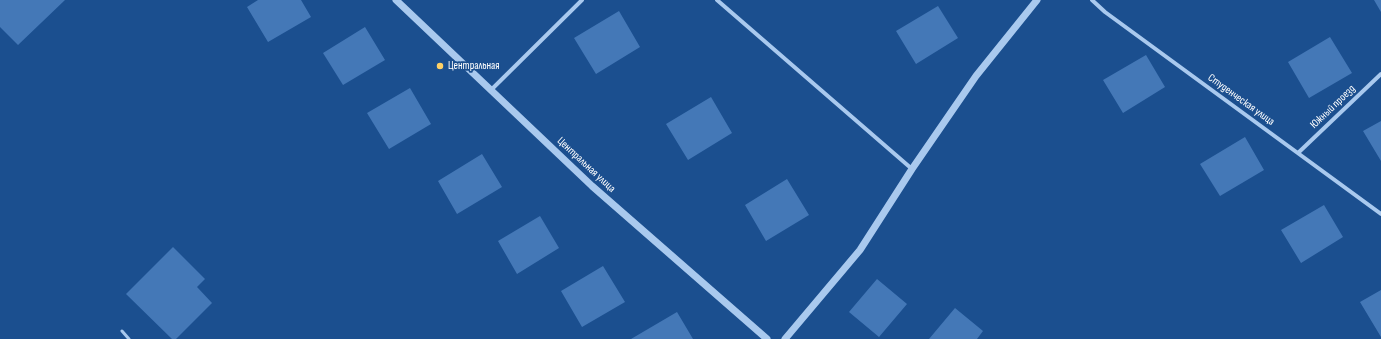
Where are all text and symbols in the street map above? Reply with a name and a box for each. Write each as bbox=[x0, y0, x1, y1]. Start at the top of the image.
place label: Центральная bbox=[448, 59, 500, 73]
marker: Центральная bbox=[435, 61, 445, 71]
street label: Студенческая улица bbox=[1205, 71, 1277, 129]
street label: Южный проезд bbox=[1308, 82, 1358, 132]
street label: Центральная улица bbox=[554, 135, 618, 195]

